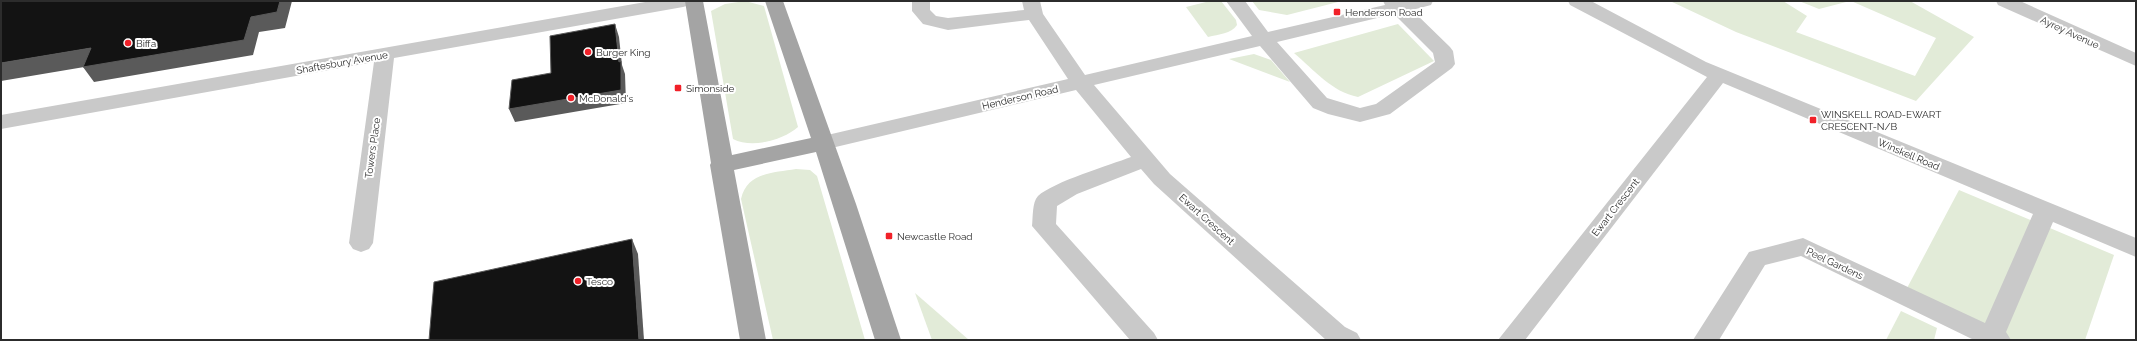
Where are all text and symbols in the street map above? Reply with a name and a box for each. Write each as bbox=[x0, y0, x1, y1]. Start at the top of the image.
marker: Henderson Road bbox=[1332, 7, 1342, 17]
place label: Henderson Road bbox=[1345, 7, 1423, 18]
street label: Ayrey Avenue bbox=[2039, 14, 2101, 51]
marker: Biffa bbox=[123, 38, 133, 48]
place label: Biffa bbox=[136, 38, 156, 49]
marker: Burger King bbox=[583, 47, 593, 57]
place label: Burger King bbox=[596, 47, 650, 58]
street label: Shaftesbury Avenue bbox=[295, 49, 389, 76]
marker: Simonside bbox=[673, 83, 683, 93]
place label: Simonside bbox=[686, 83, 734, 94]
street label: Henderson Road bbox=[981, 83, 1059, 112]
marker: McDonald's bbox=[566, 93, 576, 103]
place label: McDonald's bbox=[579, 93, 633, 104]
place label: WINSKELL ROAD-EWART CRESCENT-N/B bbox=[1821, 109, 1941, 132]
marker: WINSKELL ROAD-EWART CRESCENT-N/B bbox=[1808, 115, 1818, 125]
street label: Towers Place bbox=[363, 117, 382, 179]
street label: Winskell Road bbox=[1876, 137, 1941, 172]
street label: Ewart Crescent bbox=[1589, 176, 1642, 238]
street label: Ewart Crescent bbox=[1177, 192, 1237, 247]
marker: Newcastle Road bbox=[884, 231, 894, 241]
place label: Newcastle Road bbox=[897, 231, 973, 242]
street label: Peel Gardens bbox=[1805, 245, 1865, 282]
marker: Tesco bbox=[573, 276, 583, 286]
place label: Tesco bbox=[586, 276, 613, 287]

